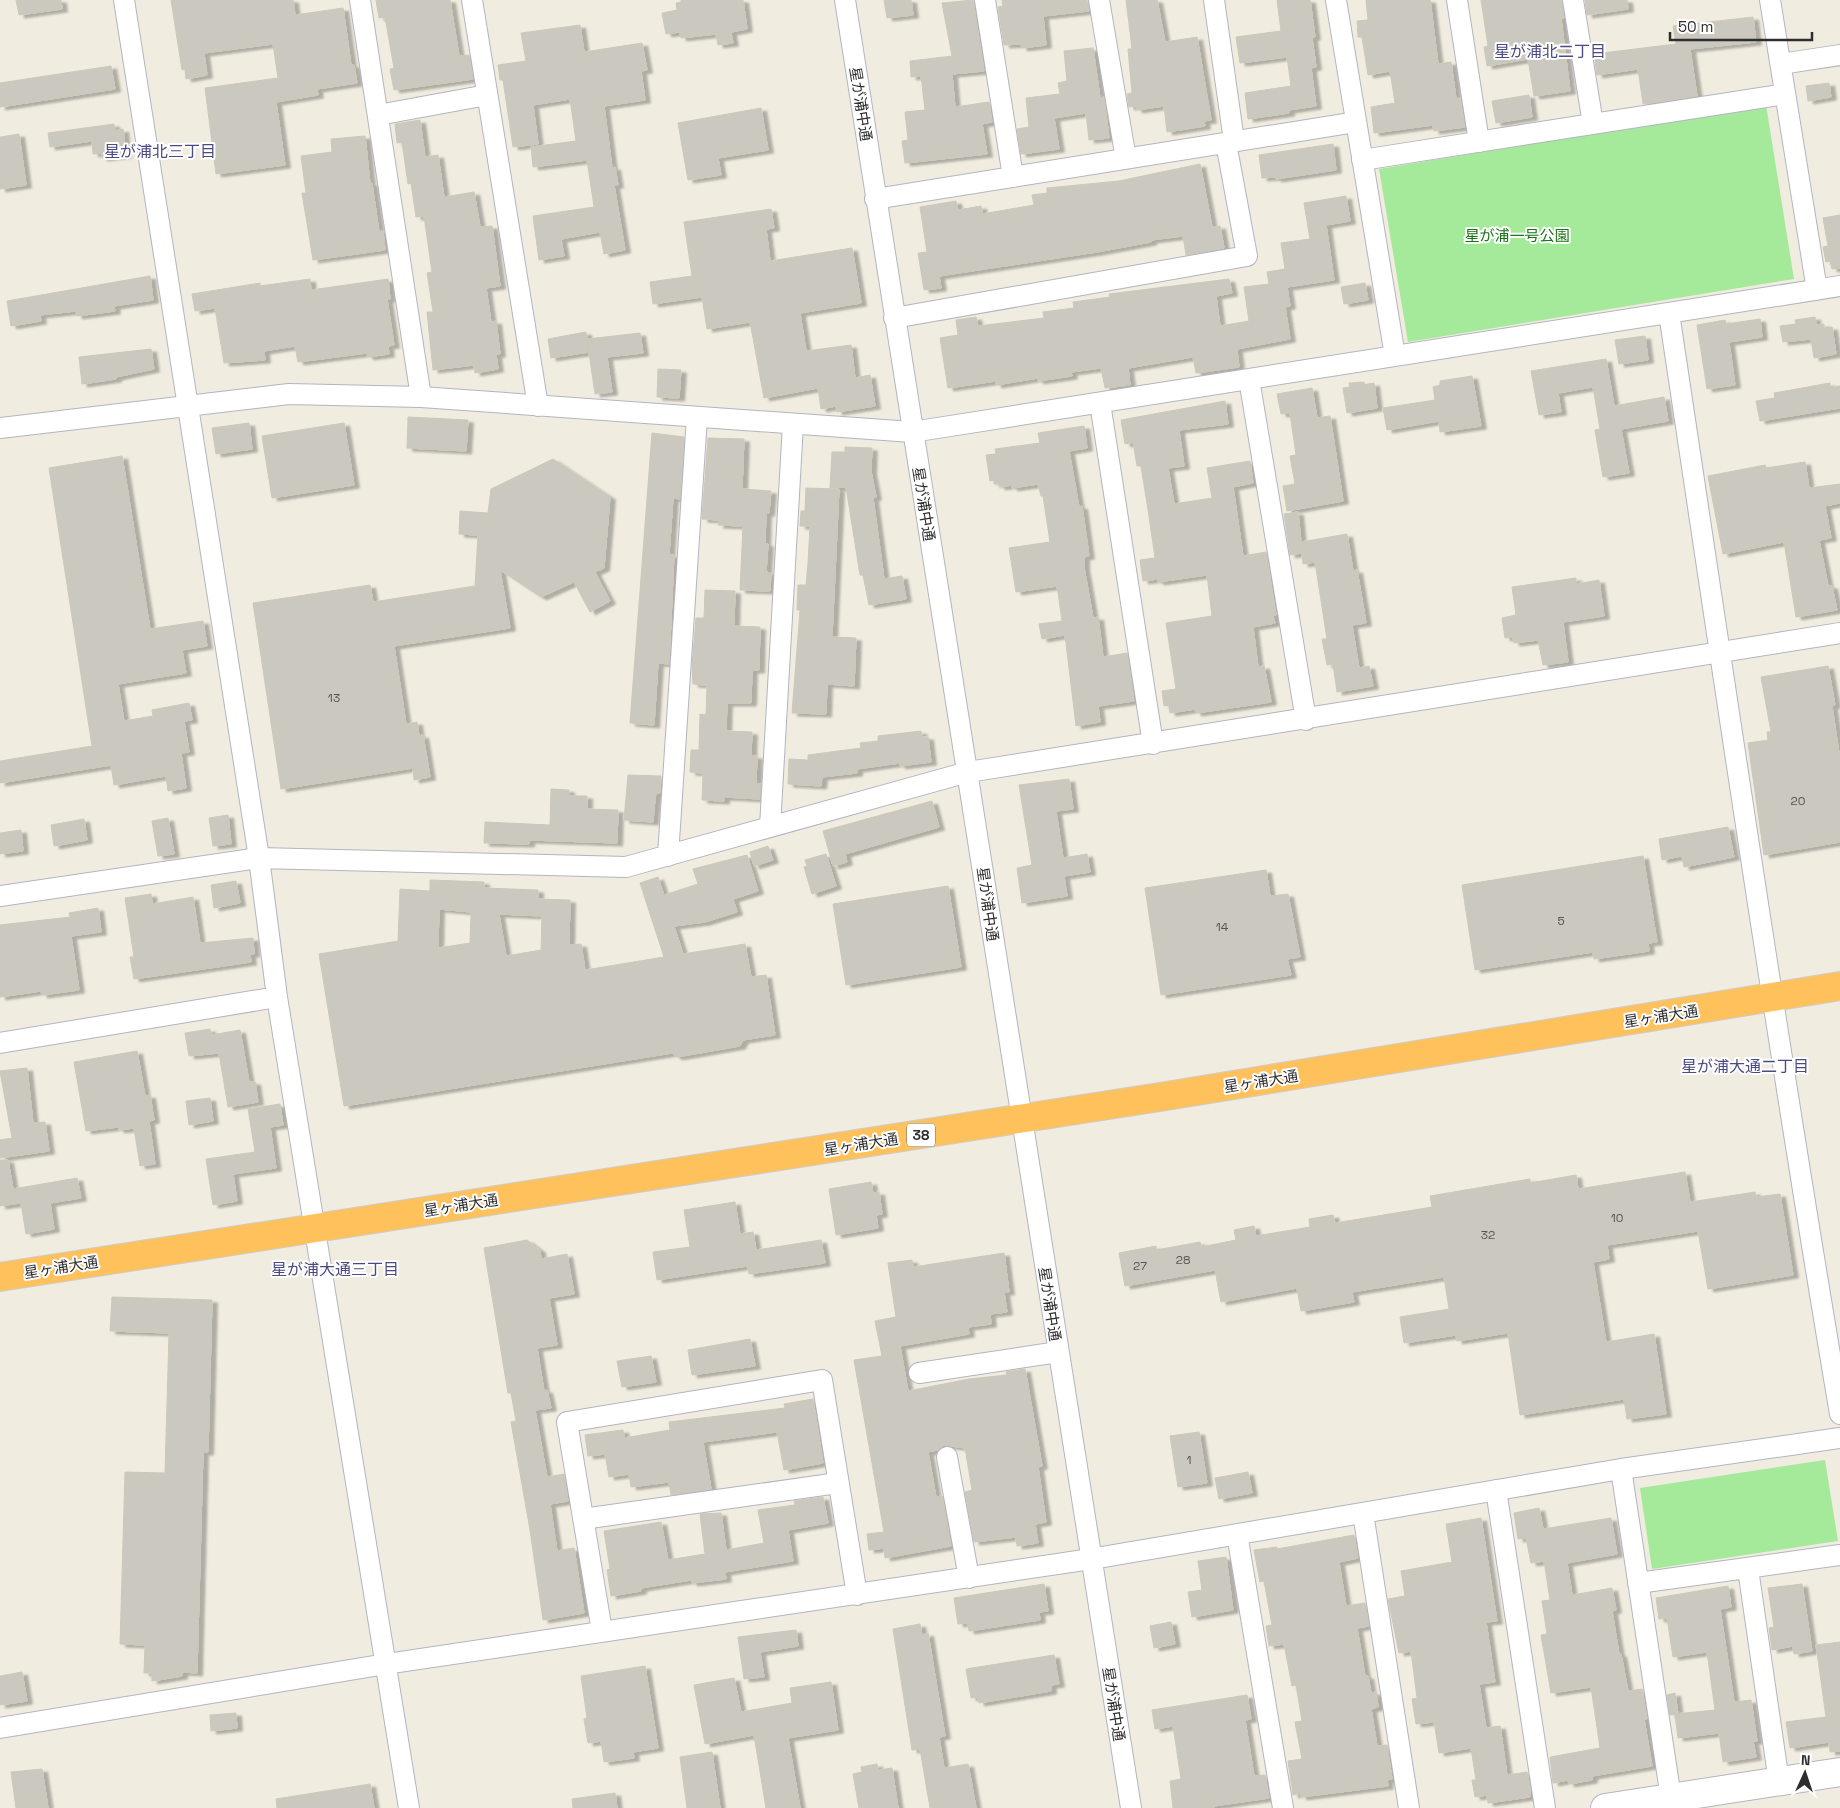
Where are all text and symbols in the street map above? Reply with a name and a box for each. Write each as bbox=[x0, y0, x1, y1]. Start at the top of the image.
scale bar bbox=[1670, 10, 1812, 42]
text: 50 m bbox=[1678, 17, 1713, 36]
district label: 星が浦北二丁目 bbox=[1494, 41, 1606, 62]
street label: 星が浦中通 bbox=[846, 65, 876, 143]
district label: 星が浦北三丁目 bbox=[104, 141, 216, 162]
park label: 星が浦一号公園 bbox=[1464, 226, 1570, 245]
street label: 星が浦中通 bbox=[909, 465, 939, 543]
house number: 13 bbox=[328, 690, 340, 706]
house number: 20 bbox=[1791, 793, 1805, 809]
street label: 星が浦中通 bbox=[973, 866, 1003, 942]
house number: 5 bbox=[1557, 913, 1565, 929]
house number: 14 bbox=[1216, 919, 1229, 935]
street label: 星ヶ浦大通 bbox=[1622, 1001, 1700, 1031]
district label: 星が浦大通二丁目 bbox=[1681, 1056, 1809, 1077]
street label: 星ヶ浦大通 bbox=[1222, 1066, 1300, 1096]
road number: 38 bbox=[907, 1124, 935, 1146]
street label: 星ヶ浦大通 bbox=[822, 1129, 900, 1159]
street label: 星ヶ浦大通 bbox=[422, 1190, 500, 1220]
house number: 10 bbox=[1611, 1210, 1623, 1226]
house number: 32 bbox=[1481, 1227, 1495, 1243]
street label: 星ヶ浦大通 bbox=[22, 1252, 100, 1282]
house number: 28 bbox=[1176, 1252, 1190, 1268]
house number: 27 bbox=[1133, 1258, 1147, 1274]
district label: 星が浦大通三丁目 bbox=[271, 1259, 399, 1280]
street label: 星が浦中通 bbox=[1035, 1265, 1065, 1343]
house number: 1 bbox=[1186, 1452, 1192, 1468]
street label: 星が浦中通 bbox=[1099, 1665, 1129, 1743]
north arrow bbox=[1780, 1748, 1830, 1798]
text: N bbox=[1801, 1751, 1811, 1769]

